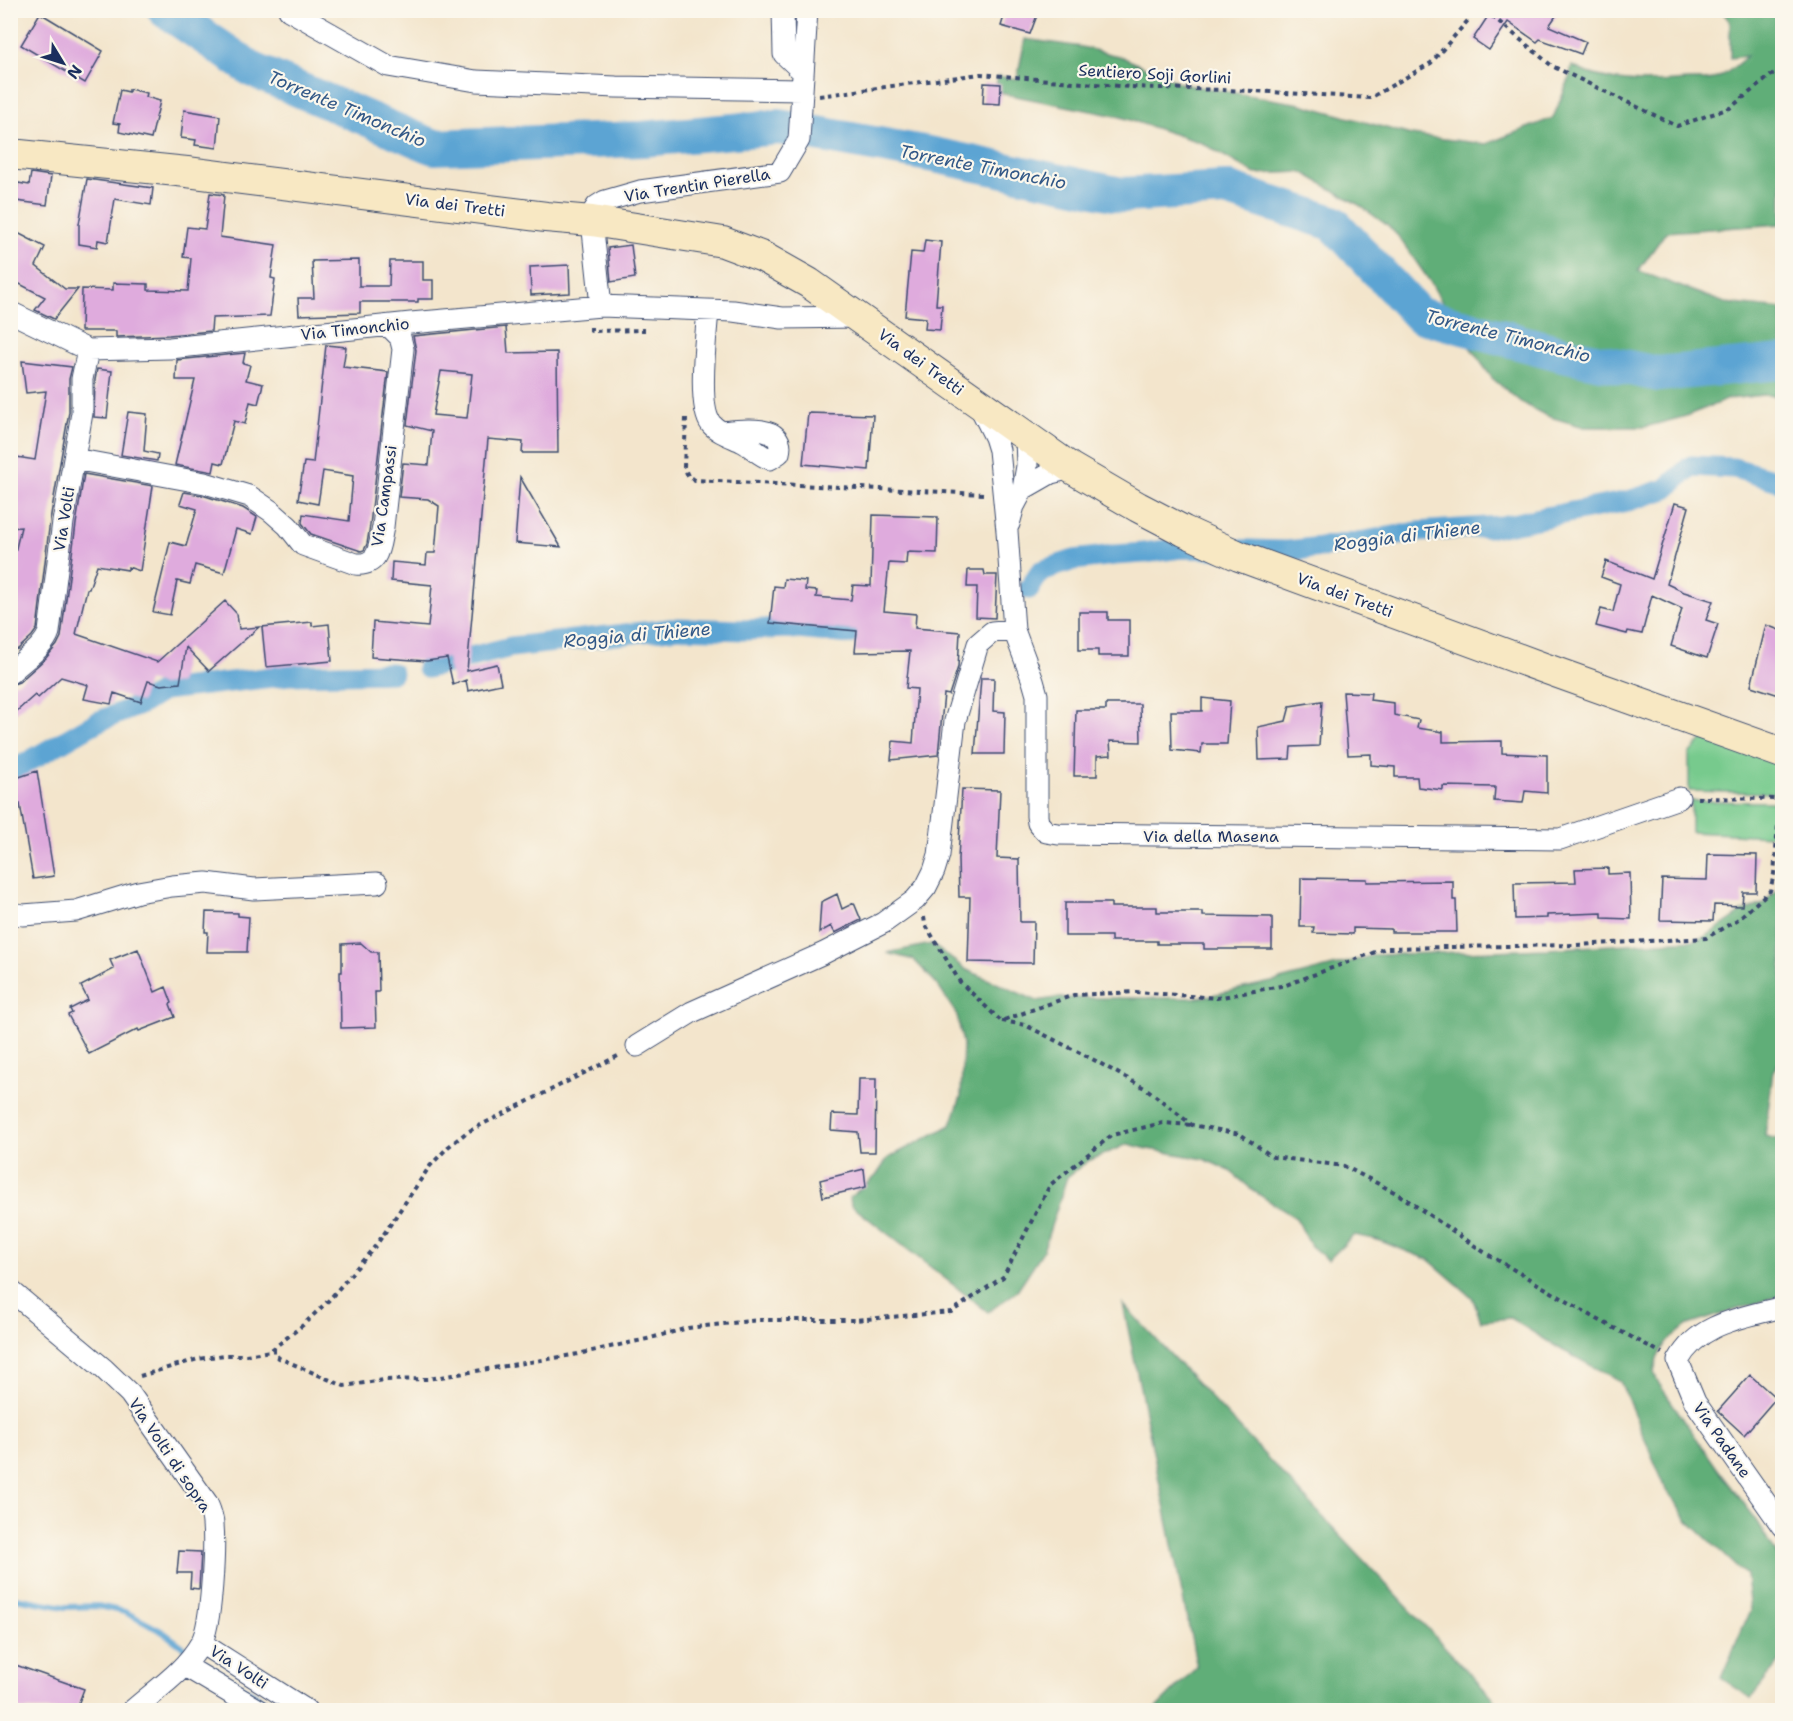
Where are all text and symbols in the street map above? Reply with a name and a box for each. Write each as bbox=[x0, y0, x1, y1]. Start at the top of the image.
north arrow bbox=[33, 33, 93, 93]
text: N bbox=[62, 60, 87, 83]
street label: Sentiero Soji Gorlini bbox=[1078, 60, 1232, 88]
water label: Torrente Timonchio bbox=[264, 65, 430, 153]
water label: Torrente Timonchio bbox=[898, 139, 1068, 195]
street label: Via Trentin Pierella bbox=[622, 163, 772, 207]
street label: Via dei Tretti bbox=[404, 188, 506, 222]
water label: Torrente Timonchio bbox=[1423, 304, 1593, 368]
street label: Via Timonchio bbox=[300, 313, 410, 345]
street label: Via dei Tretti bbox=[874, 324, 968, 400]
street label: Via Campassi bbox=[366, 444, 402, 548]
street label: Via Volti bbox=[48, 485, 80, 553]
water label: Roggia di Thiene bbox=[1332, 515, 1482, 557]
street label: Via dei Tretti bbox=[1294, 568, 1396, 622]
water label: Roggia di Thiene bbox=[562, 617, 712, 653]
street label: Via della Masena bbox=[1143, 826, 1279, 847]
street label: Via Volti di sopra bbox=[124, 1394, 216, 1516]
street label: Via Padane bbox=[1688, 1398, 1756, 1482]
street label: Via Volti bbox=[206, 1640, 272, 1694]

